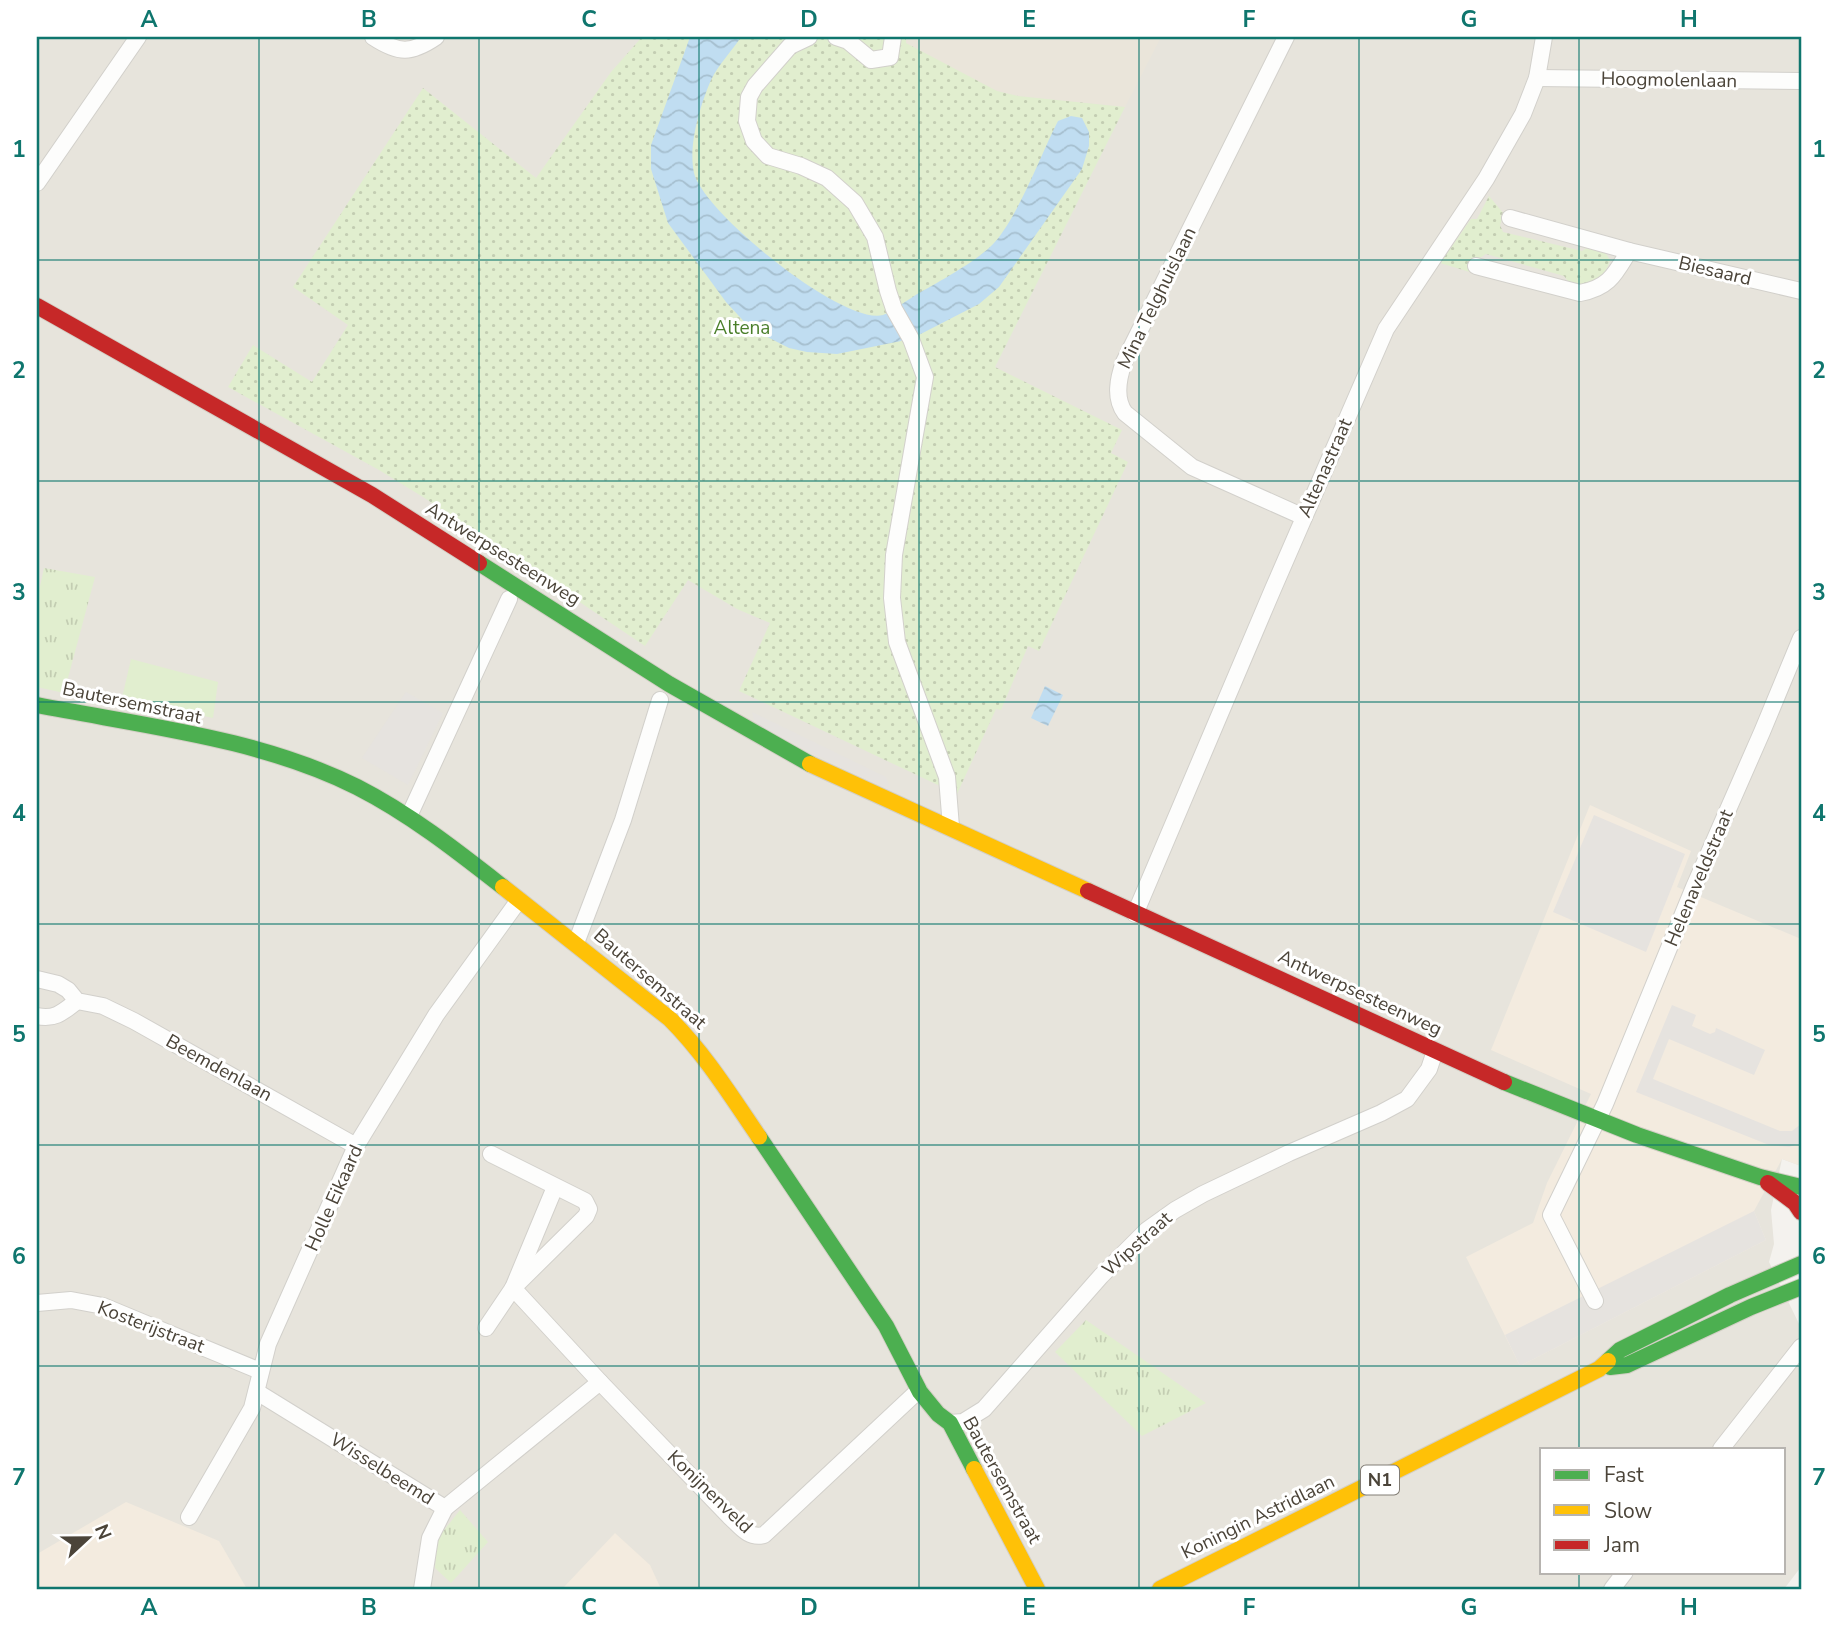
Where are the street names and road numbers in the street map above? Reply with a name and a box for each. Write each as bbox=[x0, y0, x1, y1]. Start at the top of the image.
street label: Hoogmolenlaan bbox=[1601, 66, 1737, 94]
street label: Mina Telghuislaan bbox=[1111, 223, 1203, 373]
street label: Biesaard bbox=[1676, 250, 1754, 292]
street label: Altenastraat bbox=[1292, 414, 1359, 522]
street label: Antwerpsesteenweg bbox=[421, 496, 585, 612]
street label: Bautersemstraat bbox=[60, 676, 204, 731]
street label: Helenaveldstraat bbox=[1658, 805, 1740, 951]
street label: Bautersemstraat bbox=[588, 923, 712, 1036]
street label: Antwerpsesteenweg bbox=[1274, 944, 1446, 1042]
street label: Beemdenlaan bbox=[161, 1028, 277, 1108]
street label: Holle Eikaard bbox=[299, 1141, 369, 1255]
street label: Wipstraat bbox=[1096, 1205, 1178, 1282]
street label: Kosterijstraat bbox=[94, 1295, 209, 1359]
street label: Bautersemstraat bbox=[956, 1412, 1048, 1549]
street label: Wisselbeemd bbox=[325, 1427, 439, 1511]
street label: Konijnenveld bbox=[661, 1444, 759, 1540]
road number: N1 bbox=[1361, 1465, 1399, 1494]
street label: Koningin Astridlaan bbox=[1177, 1469, 1339, 1565]

